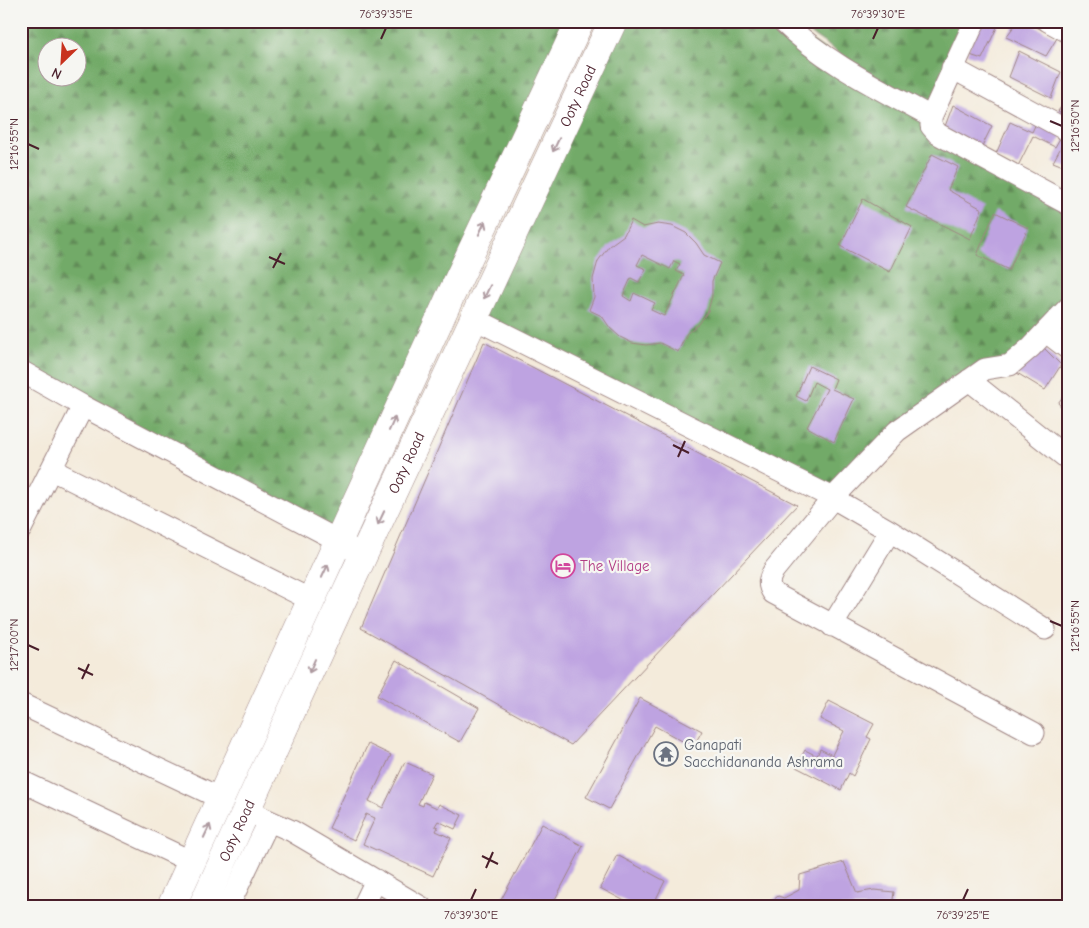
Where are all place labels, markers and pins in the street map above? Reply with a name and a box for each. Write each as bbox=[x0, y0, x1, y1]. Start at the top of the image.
hotel icon: The Village bbox=[550, 553, 576, 579]
place label: The Village bbox=[580, 557, 650, 575]
place label: Ganapati Sacchidananda Ashrama bbox=[684, 736, 843, 771]
temple icon: Ganapati Sacchidananda Ashrama bbox=[653, 741, 679, 767]

